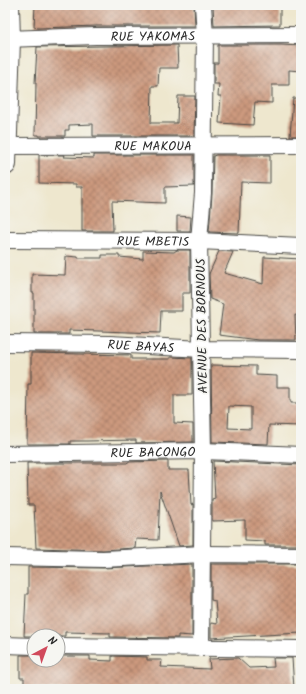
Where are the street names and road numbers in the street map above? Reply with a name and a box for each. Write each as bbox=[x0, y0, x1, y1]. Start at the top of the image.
street label: RUE YAKOMAS bbox=[111, 27, 195, 48]
street label: RUE MAKOUA bbox=[114, 136, 192, 158]
street label: RUE MBETIS bbox=[117, 232, 189, 253]
street label: AVENUE DES BORNOUS bbox=[191, 258, 214, 394]
street label: RUE BAYAS bbox=[107, 335, 175, 359]
street label: RUE BACONGO bbox=[110, 442, 196, 464]

